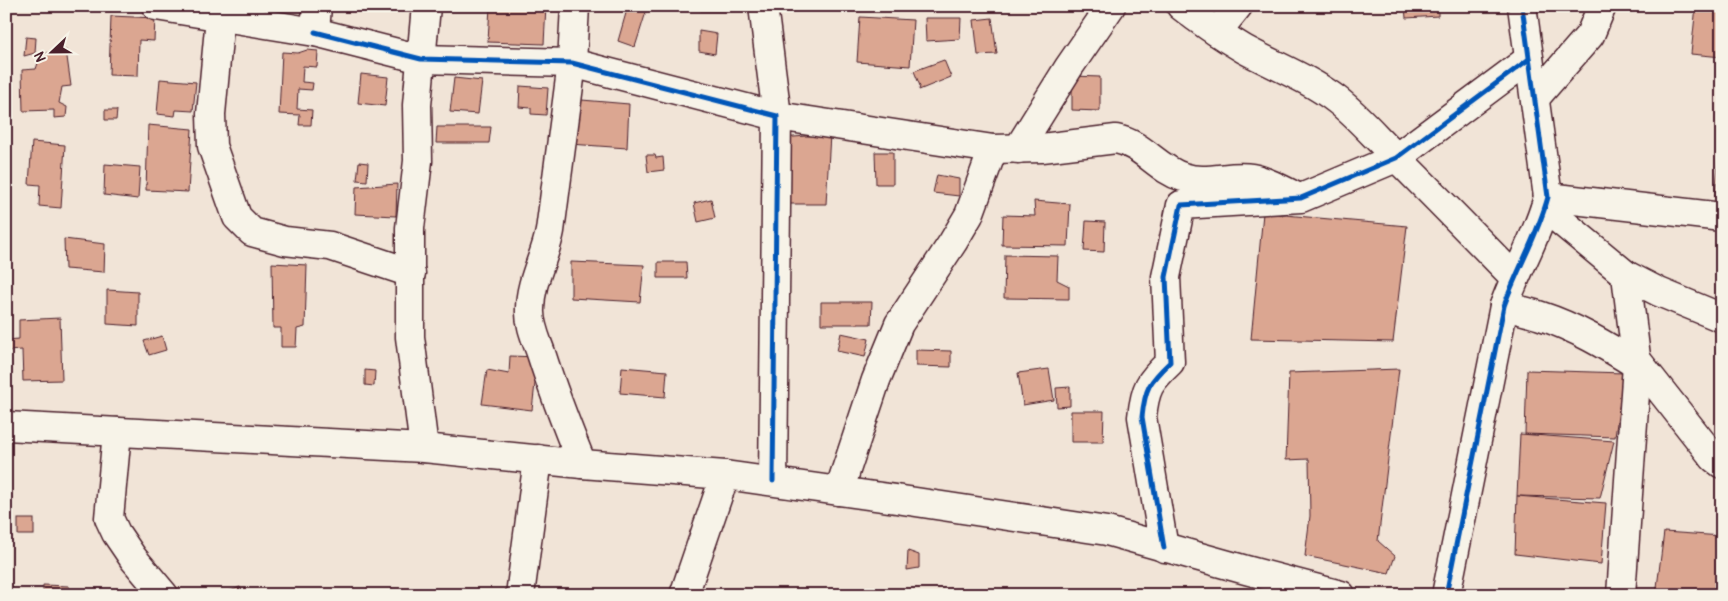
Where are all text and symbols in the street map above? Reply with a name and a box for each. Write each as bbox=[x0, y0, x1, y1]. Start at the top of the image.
north arrow bbox=[28, 28, 78, 78]
text: N bbox=[31, 49, 50, 64]

